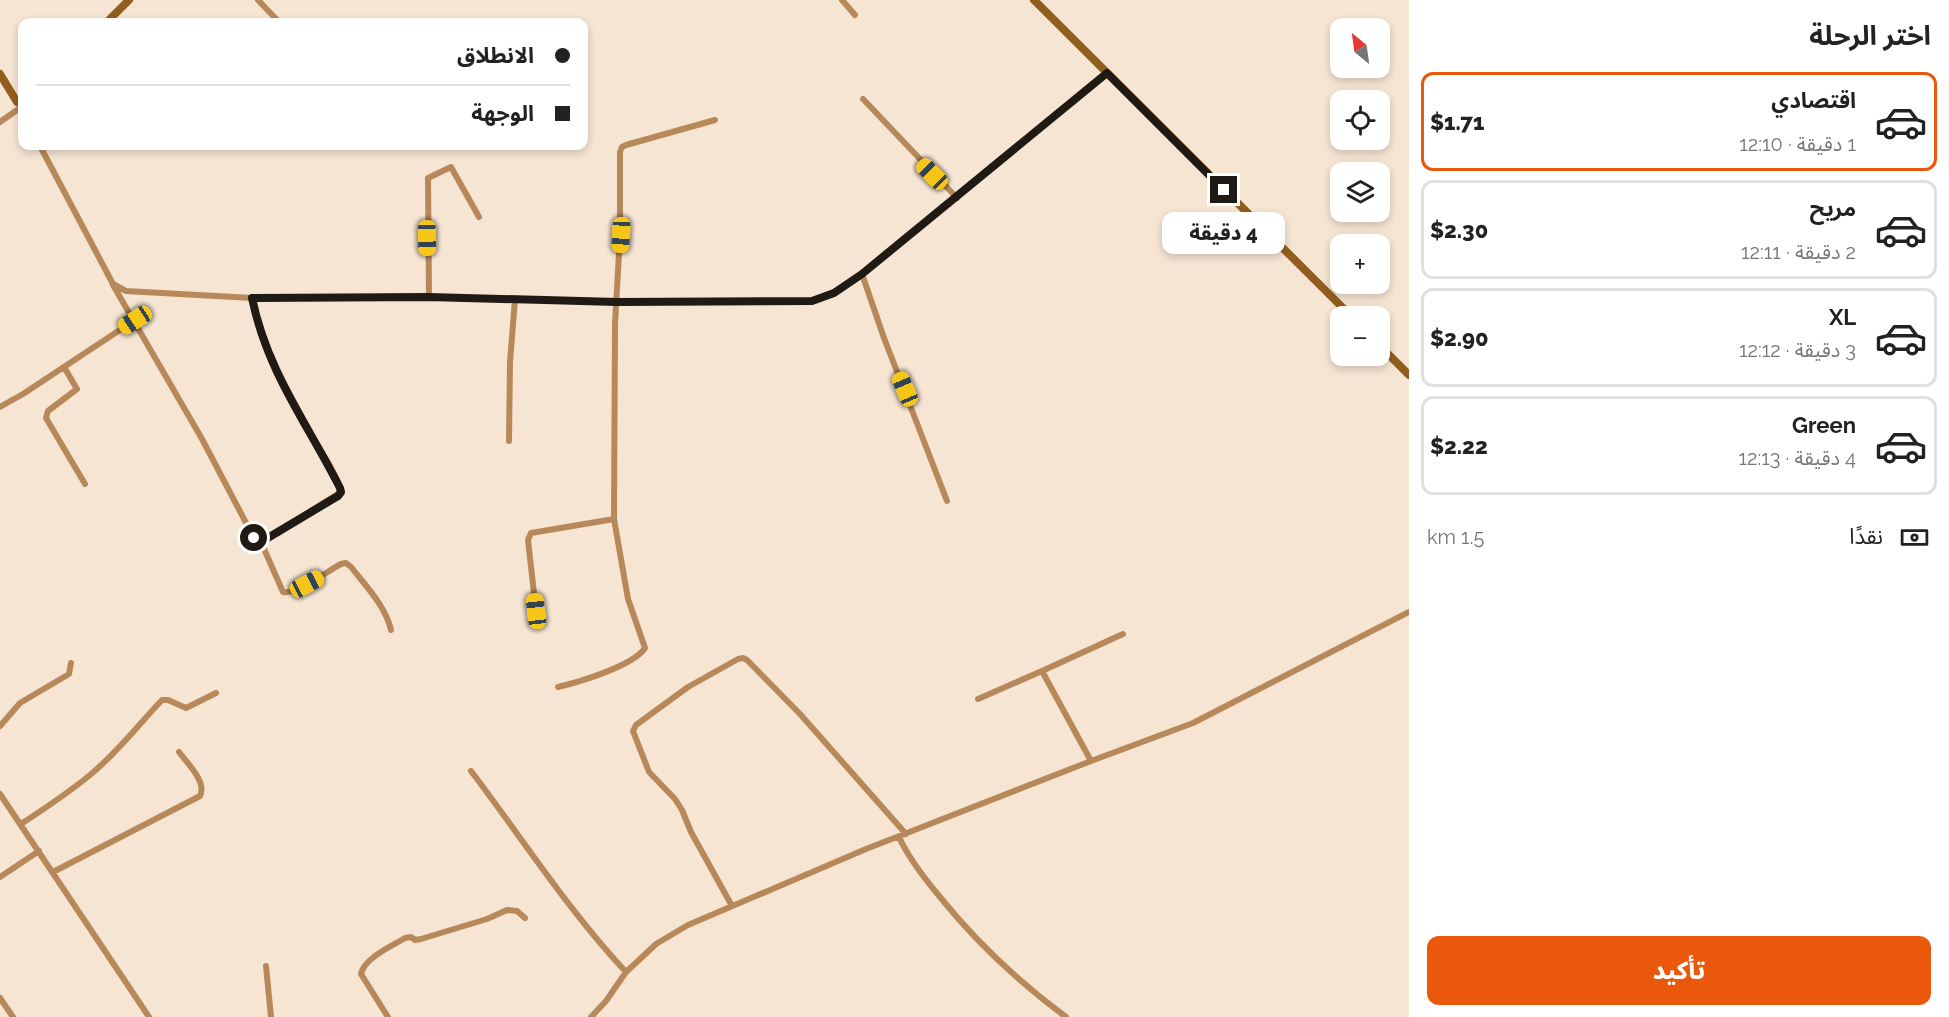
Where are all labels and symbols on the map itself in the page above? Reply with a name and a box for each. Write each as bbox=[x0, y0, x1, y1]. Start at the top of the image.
north arrow bbox=[1330, 18, 1390, 78]
car bbox=[913, 155, 951, 193]
route end bbox=[1210, 176, 1237, 203]
callout: 4 دقيقة bbox=[1162, 211, 1286, 253]
car bbox=[611, 217, 631, 253]
car bbox=[418, 220, 436, 256]
car bbox=[115, 303, 155, 337]
car bbox=[890, 369, 920, 409]
route start bbox=[240, 524, 267, 551]
car bbox=[287, 568, 327, 600]
car bbox=[525, 592, 547, 630]

